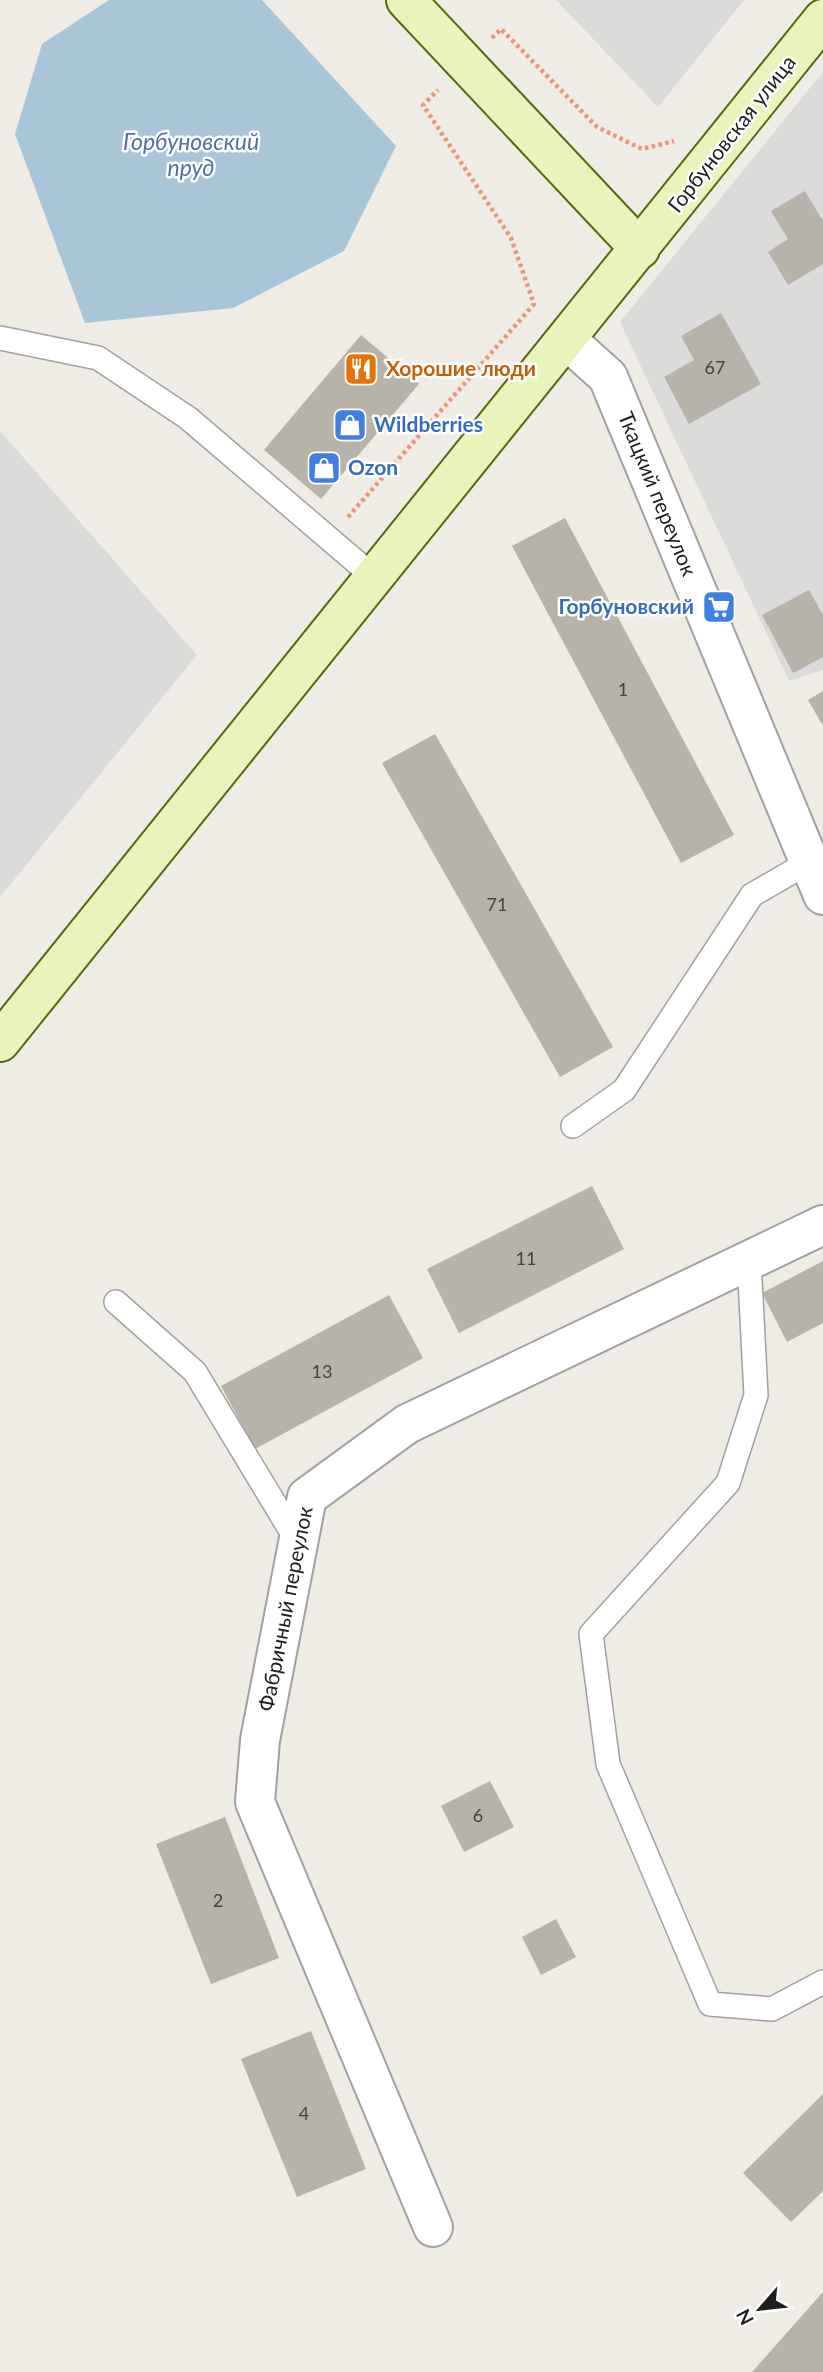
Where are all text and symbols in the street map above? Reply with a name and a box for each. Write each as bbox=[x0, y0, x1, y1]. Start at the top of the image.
street label: Горбуновская улица bbox=[662, 49, 800, 217]
water label: Горбуновский пруд bbox=[123, 127, 259, 181]
restaurant icon: Хорошие люди bbox=[342, 350, 380, 388]
place label: Хорошие люди bbox=[386, 355, 536, 380]
house number: 67 bbox=[705, 356, 725, 378]
shop icon: Wildberries bbox=[331, 406, 369, 444]
street label: Ткацкий переулок bbox=[614, 408, 703, 579]
place label: Wildberries bbox=[374, 411, 483, 436]
shop icon: Ozon bbox=[305, 449, 343, 487]
place label: Ozon bbox=[348, 454, 398, 479]
supermarket icon: Горбуновский bbox=[700, 588, 738, 626]
place label: Горбуновский bbox=[559, 593, 694, 618]
house number: 1 bbox=[618, 678, 628, 700]
house number: 71 bbox=[487, 893, 507, 915]
house number: 11 bbox=[516, 1247, 536, 1269]
house number: 13 bbox=[312, 1360, 332, 1382]
street label: Фабричный переулок bbox=[252, 1504, 317, 1713]
house number: 6 bbox=[473, 1804, 483, 1826]
house number: 2 bbox=[213, 1889, 223, 1911]
house number: 4 bbox=[299, 2102, 309, 2124]
north arrow bbox=[725, 2274, 795, 2344]
text: N bbox=[731, 2305, 758, 2329]

